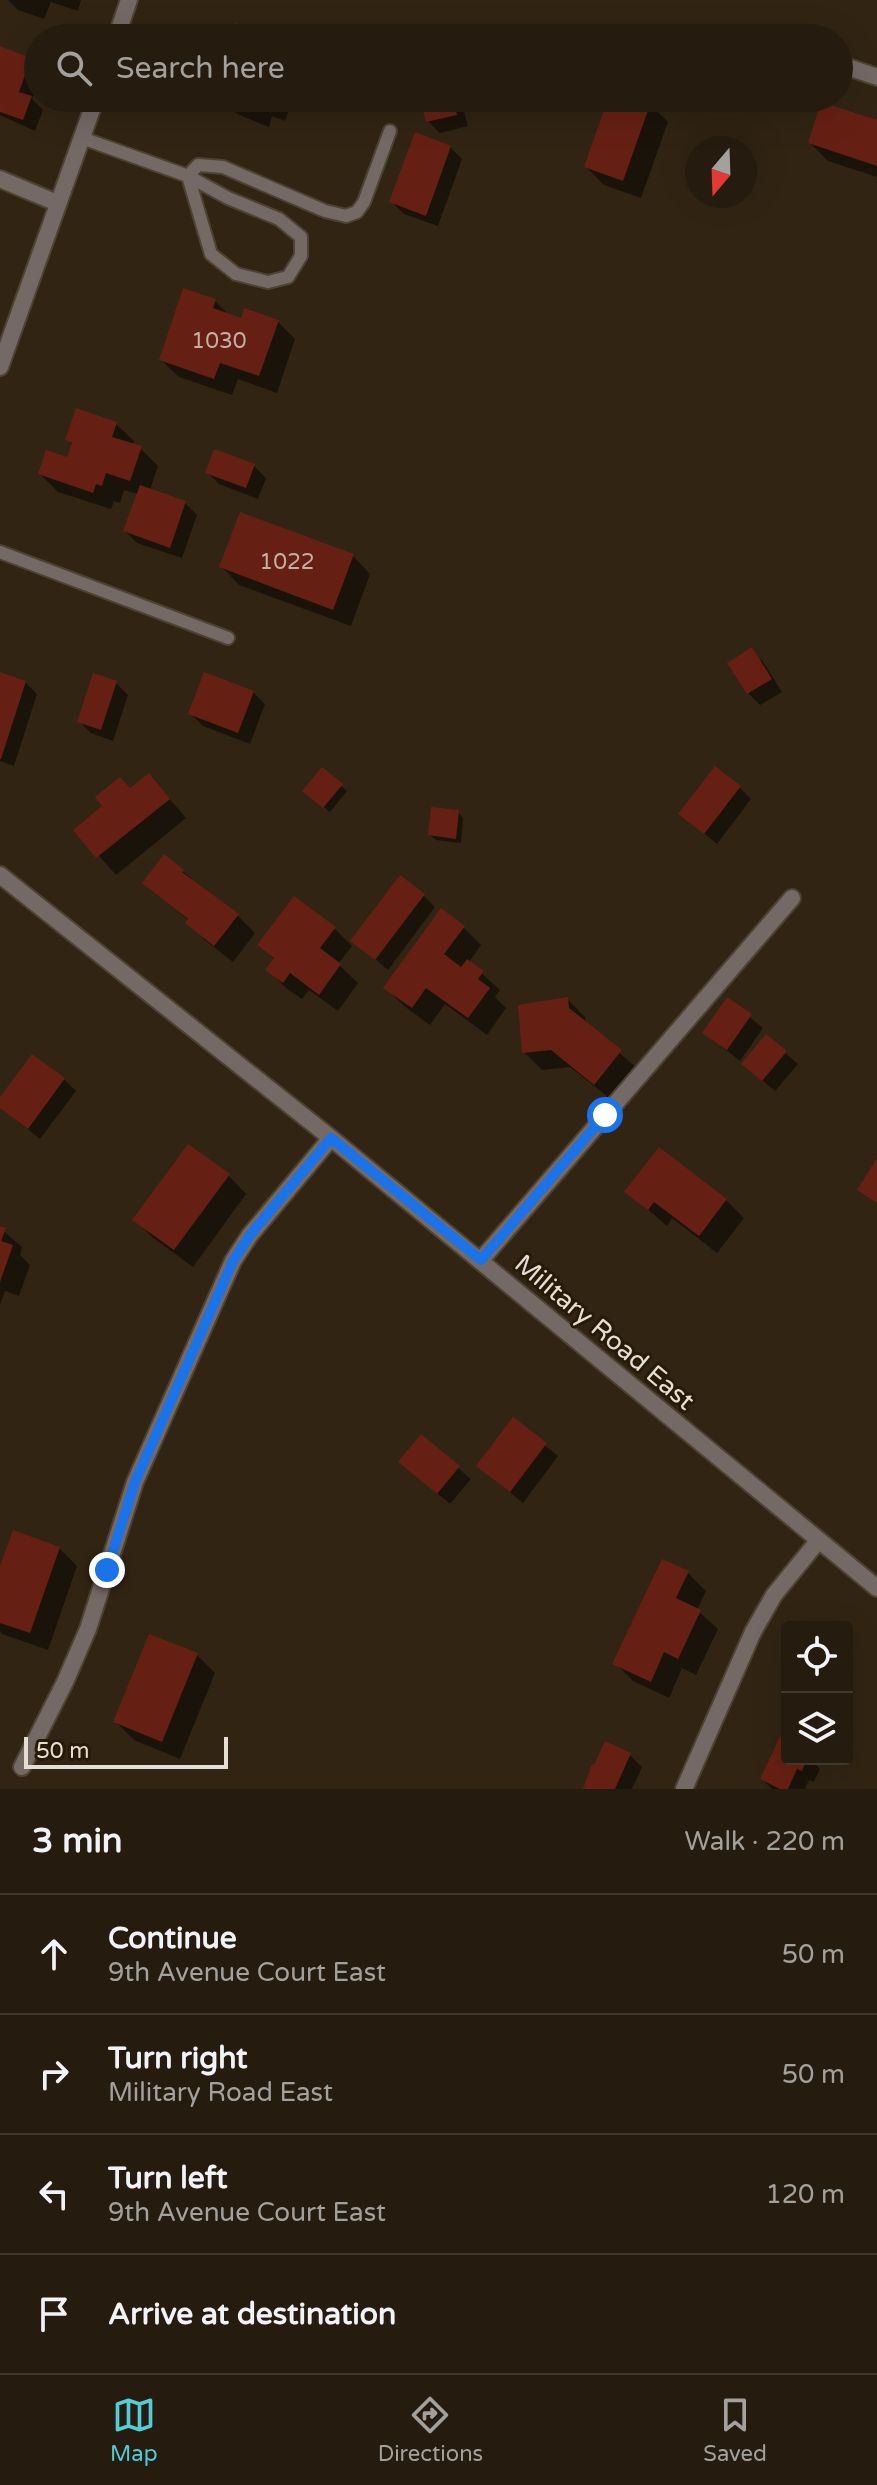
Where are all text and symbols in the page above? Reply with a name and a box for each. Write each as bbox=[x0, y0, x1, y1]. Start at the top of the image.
search box bbox=[24, 24, 853, 112]
icon: search bbox=[52, 46, 96, 90]
text: Search here bbox=[116, 50, 285, 87]
north arrow bbox=[685, 136, 757, 208]
house number: 1030 bbox=[191, 328, 247, 354]
house number: 1022 bbox=[259, 549, 315, 575]
route start bbox=[587, 1097, 623, 1133]
street label: Military Road East bbox=[509, 1248, 701, 1417]
route end bbox=[89, 1552, 125, 1588]
map controls bbox=[781, 1621, 853, 1765]
button: locate bbox=[781, 1621, 853, 1693]
button: layers bbox=[781, 1693, 853, 1765]
scale bar bbox=[24, 1733, 228, 1769]
text: 50 m bbox=[36, 1738, 90, 1764]
text: 3 min bbox=[32, 1821, 123, 1862]
text: Walk · 220 m bbox=[685, 1826, 845, 1857]
text: Continue bbox=[108, 1920, 237, 1957]
icon: ahead bbox=[32, 1932, 76, 1976]
text: 50 m bbox=[782, 1939, 845, 1970]
text: 9th Avenue Court East bbox=[108, 1957, 386, 1988]
text: Turn right bbox=[108, 2040, 248, 2077]
icon: right bbox=[32, 2052, 76, 2096]
text: 50 m bbox=[782, 2059, 845, 2090]
text: Military Road East bbox=[108, 2077, 333, 2108]
text: Turn left bbox=[108, 2160, 227, 2197]
icon: left bbox=[32, 2172, 76, 2216]
text: 120 m bbox=[765, 2179, 845, 2210]
text: 9th Avenue Court East bbox=[108, 2197, 386, 2228]
icon: arrive bbox=[32, 2292, 76, 2336]
text: Arrive at destination bbox=[108, 2296, 396, 2333]
tab: Map bbox=[110, 2393, 158, 2467]
tab: Directions bbox=[378, 2393, 483, 2467]
tab: Saved bbox=[703, 2393, 767, 2467]

